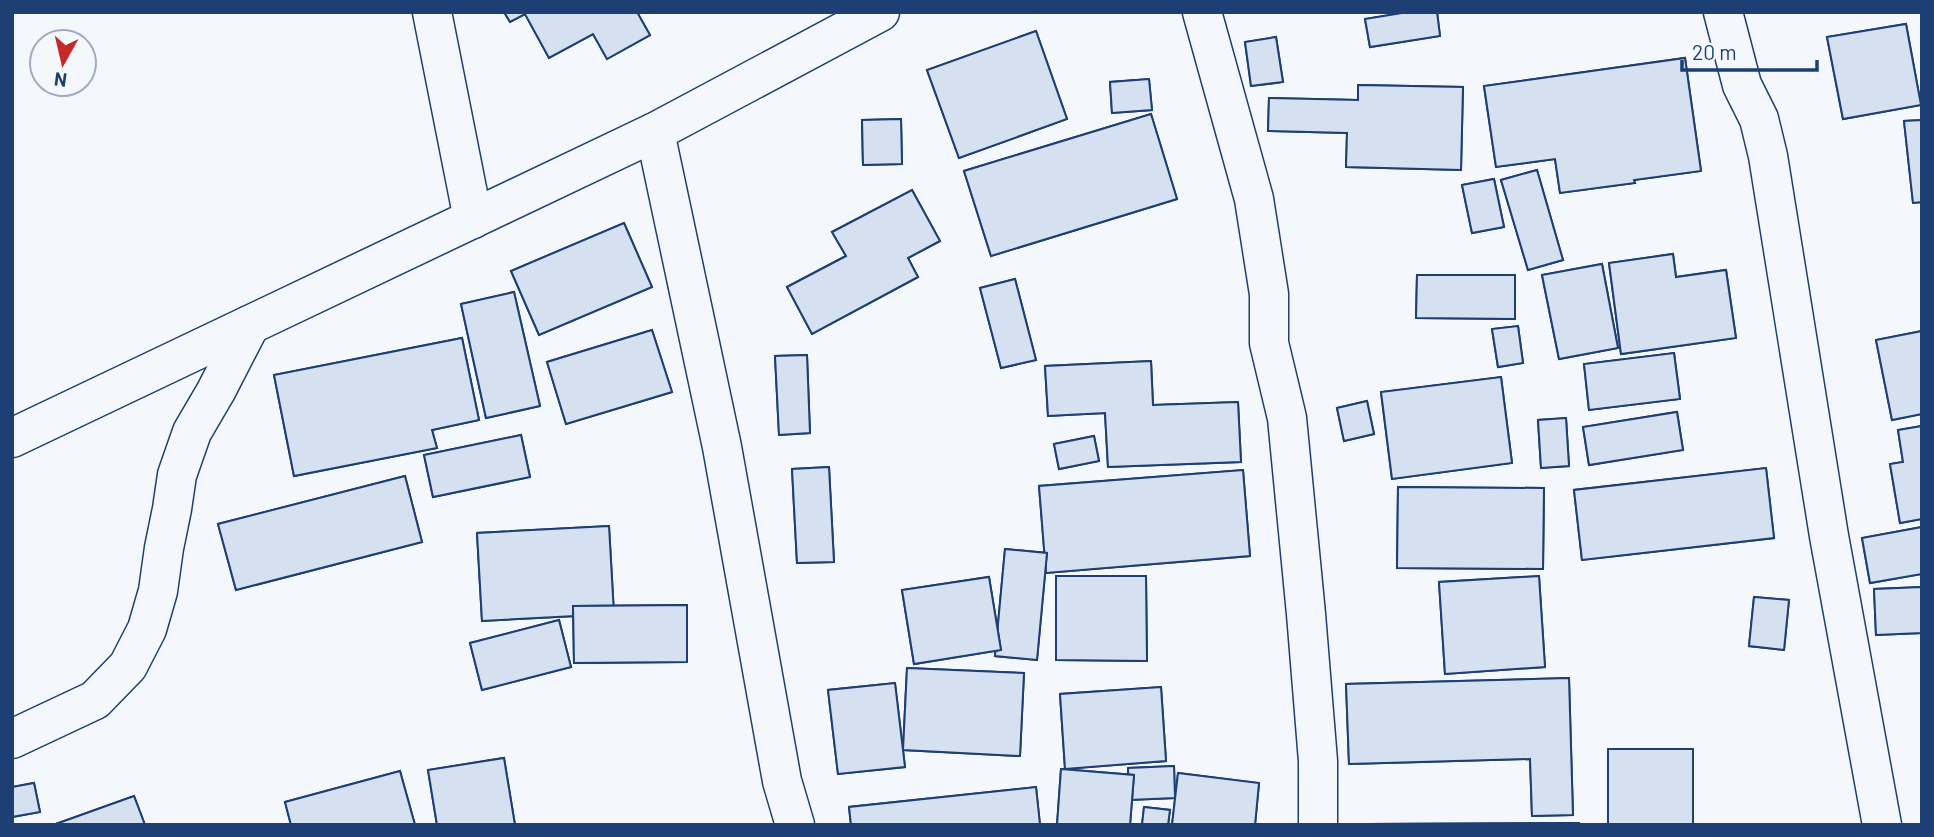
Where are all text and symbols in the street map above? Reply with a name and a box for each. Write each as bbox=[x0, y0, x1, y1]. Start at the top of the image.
north arrow bbox=[28, 28, 98, 98]
scale bar bbox=[1682, 28, 1817, 72]
text: 20 m bbox=[1692, 39, 1737, 64]
text: N bbox=[53, 68, 68, 93]

